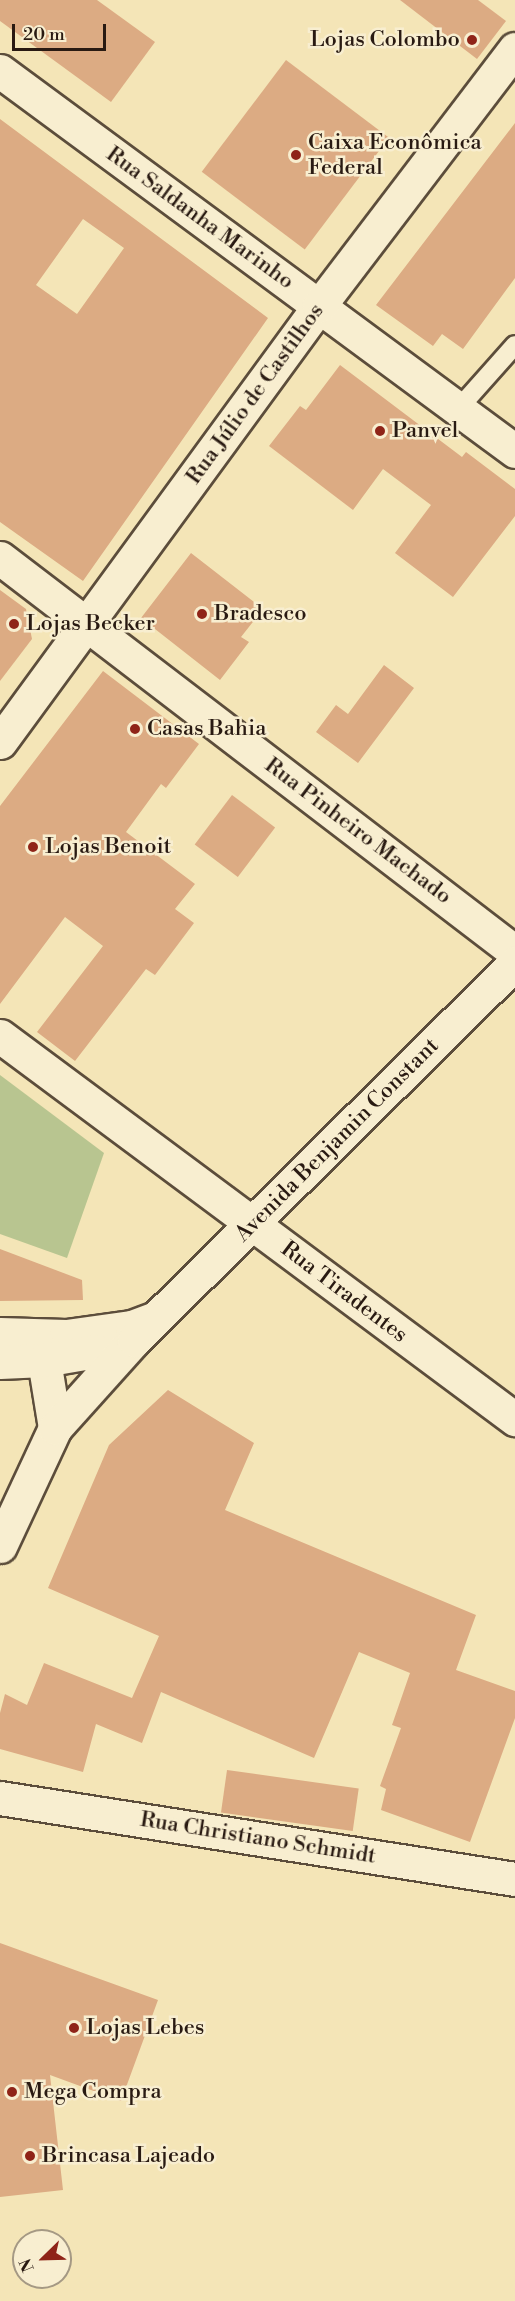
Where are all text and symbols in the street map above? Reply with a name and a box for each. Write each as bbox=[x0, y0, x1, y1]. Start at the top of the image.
scale bar bbox=[15, 12, 110, 50]
text: 20 m bbox=[23, 23, 65, 46]
place label: Lojas Colombo bbox=[310, 27, 460, 53]
marker: Lojas Colombo bbox=[465, 33, 479, 47]
place label: Caixa Econômica Federal bbox=[308, 129, 482, 180]
street label: Rua Saldanha Marinho bbox=[101, 141, 299, 295]
marker: Caixa Econômica Federal bbox=[289, 148, 303, 162]
street label: Rua Júlio de Castilhos bbox=[181, 299, 329, 489]
place label: Panvel bbox=[392, 418, 458, 444]
marker: Panvel bbox=[373, 424, 387, 438]
place label: Bradesco bbox=[214, 601, 307, 627]
marker: Bradesco bbox=[195, 607, 209, 621]
place label: Lojas Becker bbox=[26, 611, 155, 637]
marker: Lojas Becker bbox=[7, 617, 21, 631]
place label: Casas Bahia bbox=[147, 716, 266, 742]
marker: Casas Bahia bbox=[128, 722, 142, 736]
street label: Rua Pinheiro Machado bbox=[259, 752, 457, 910]
place label: Lojas Benoit bbox=[45, 834, 171, 860]
marker: Lojas Benoit bbox=[26, 840, 40, 854]
street label: Avenida Benjamin Constant bbox=[230, 1033, 444, 1247]
street label: Rua Tiradentes bbox=[276, 1236, 412, 1348]
street label: Rua Christiano Schmidt bbox=[138, 1806, 378, 1870]
place label: Lojas Lebes bbox=[86, 2015, 204, 2041]
marker: Lojas Lebes bbox=[67, 2021, 81, 2035]
place label: Mega Compra bbox=[24, 2079, 162, 2105]
marker: Mega Compra bbox=[5, 2085, 19, 2099]
place label: Brincasa Lajeado bbox=[42, 2143, 215, 2169]
marker: Brincasa Lajeado bbox=[23, 2149, 37, 2163]
north arrow bbox=[12, 2229, 72, 2289]
text: N bbox=[16, 2256, 39, 2275]

